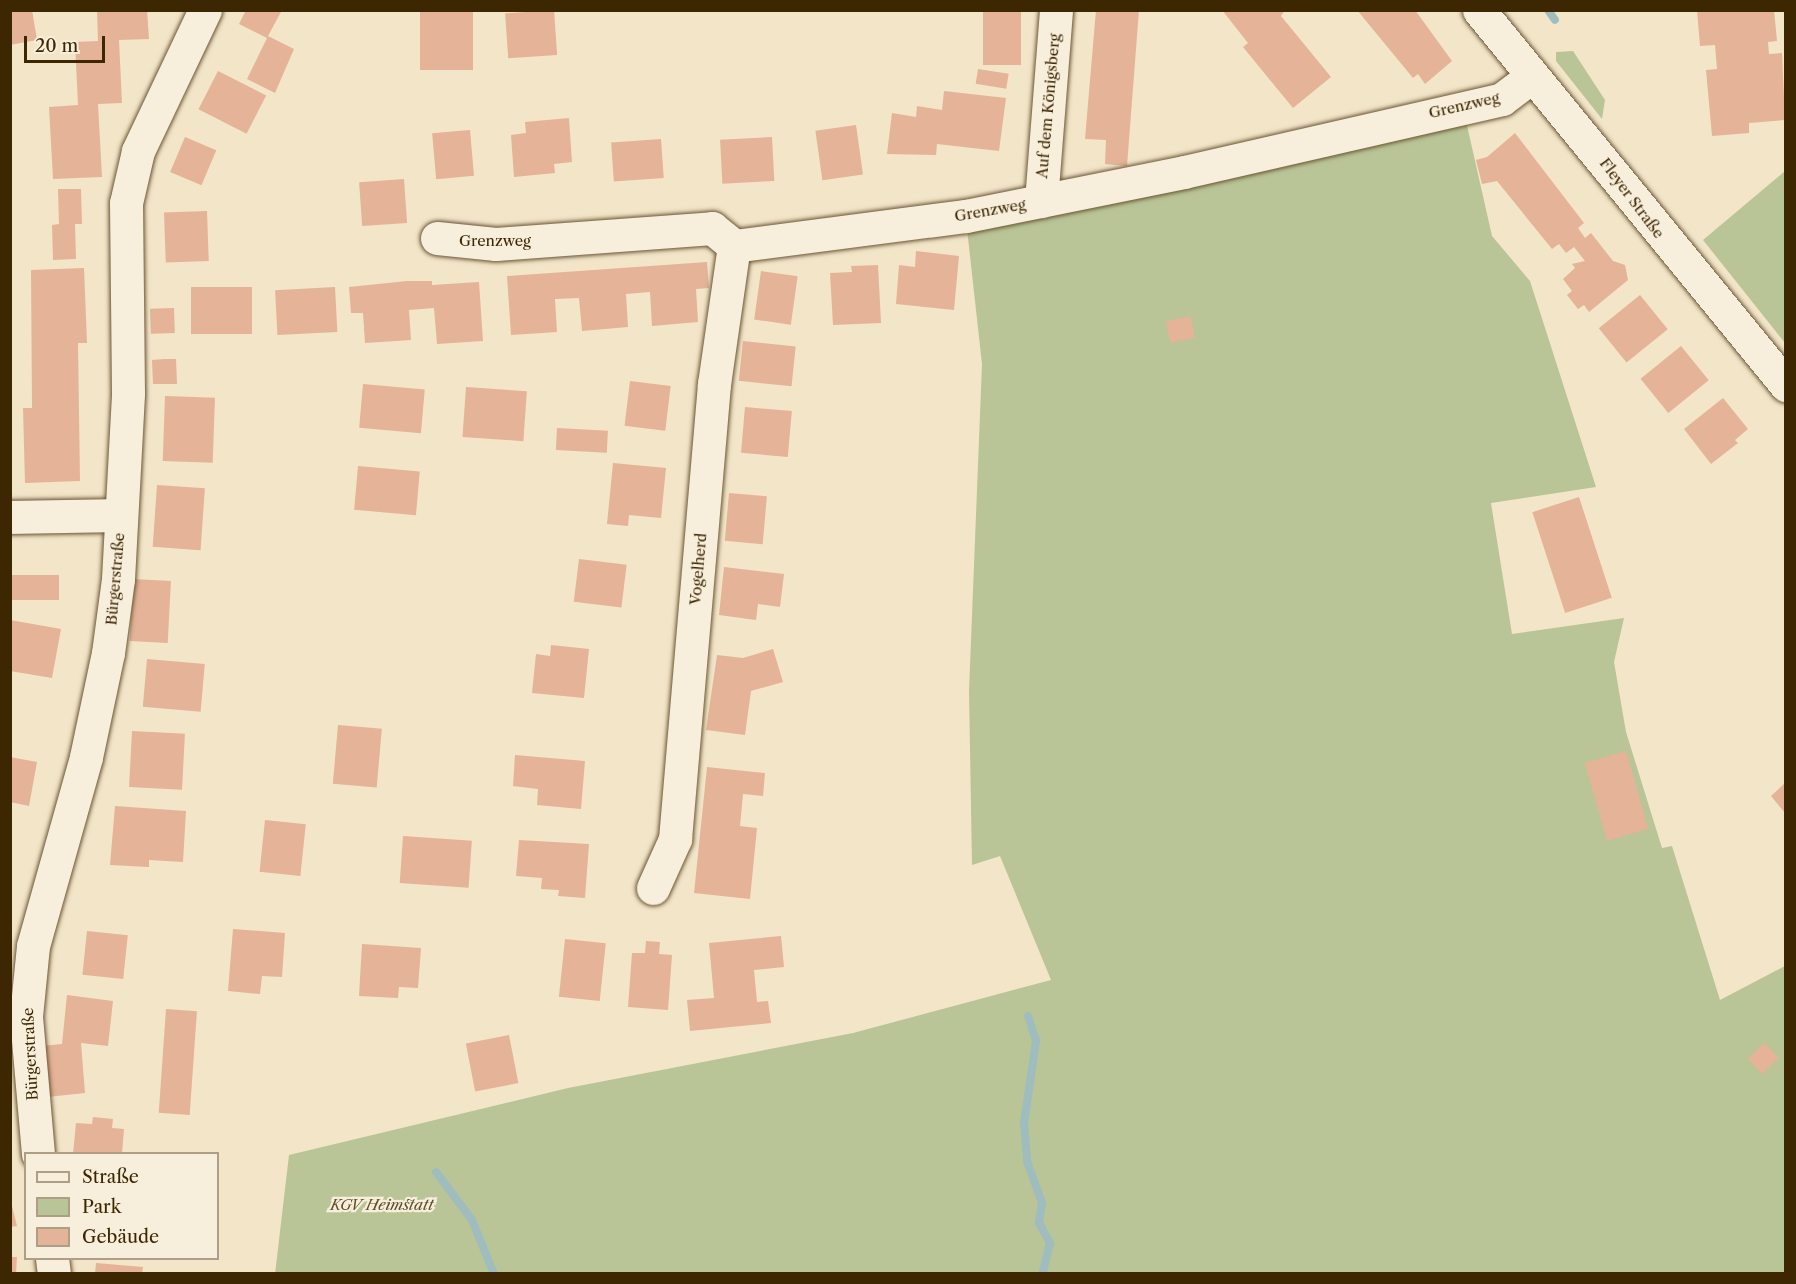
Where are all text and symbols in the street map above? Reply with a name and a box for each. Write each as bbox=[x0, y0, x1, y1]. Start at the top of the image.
scale bar bbox=[27, 24, 108, 62]
street label: Auf dem Königsberg bbox=[1033, 33, 1063, 179]
text: 20 m bbox=[35, 35, 78, 57]
street label: Grenzweg bbox=[1427, 88, 1501, 122]
street label: Fleyer Straße bbox=[1596, 154, 1668, 242]
street label: Grenzweg bbox=[953, 195, 1027, 225]
street label: Grenzweg bbox=[459, 232, 531, 250]
street label: Bürgerstraße bbox=[102, 532, 128, 626]
street label: Vogelherd bbox=[686, 532, 710, 606]
street label: Bürgerstraße bbox=[19, 1007, 41, 1101]
legend bbox=[24, 1152, 219, 1260]
text: Straße bbox=[82, 1166, 139, 1188]
text: Park bbox=[82, 1196, 121, 1218]
park label: KGV Heimstatt bbox=[330, 1196, 434, 1214]
text: Gebäude bbox=[82, 1226, 159, 1248]

